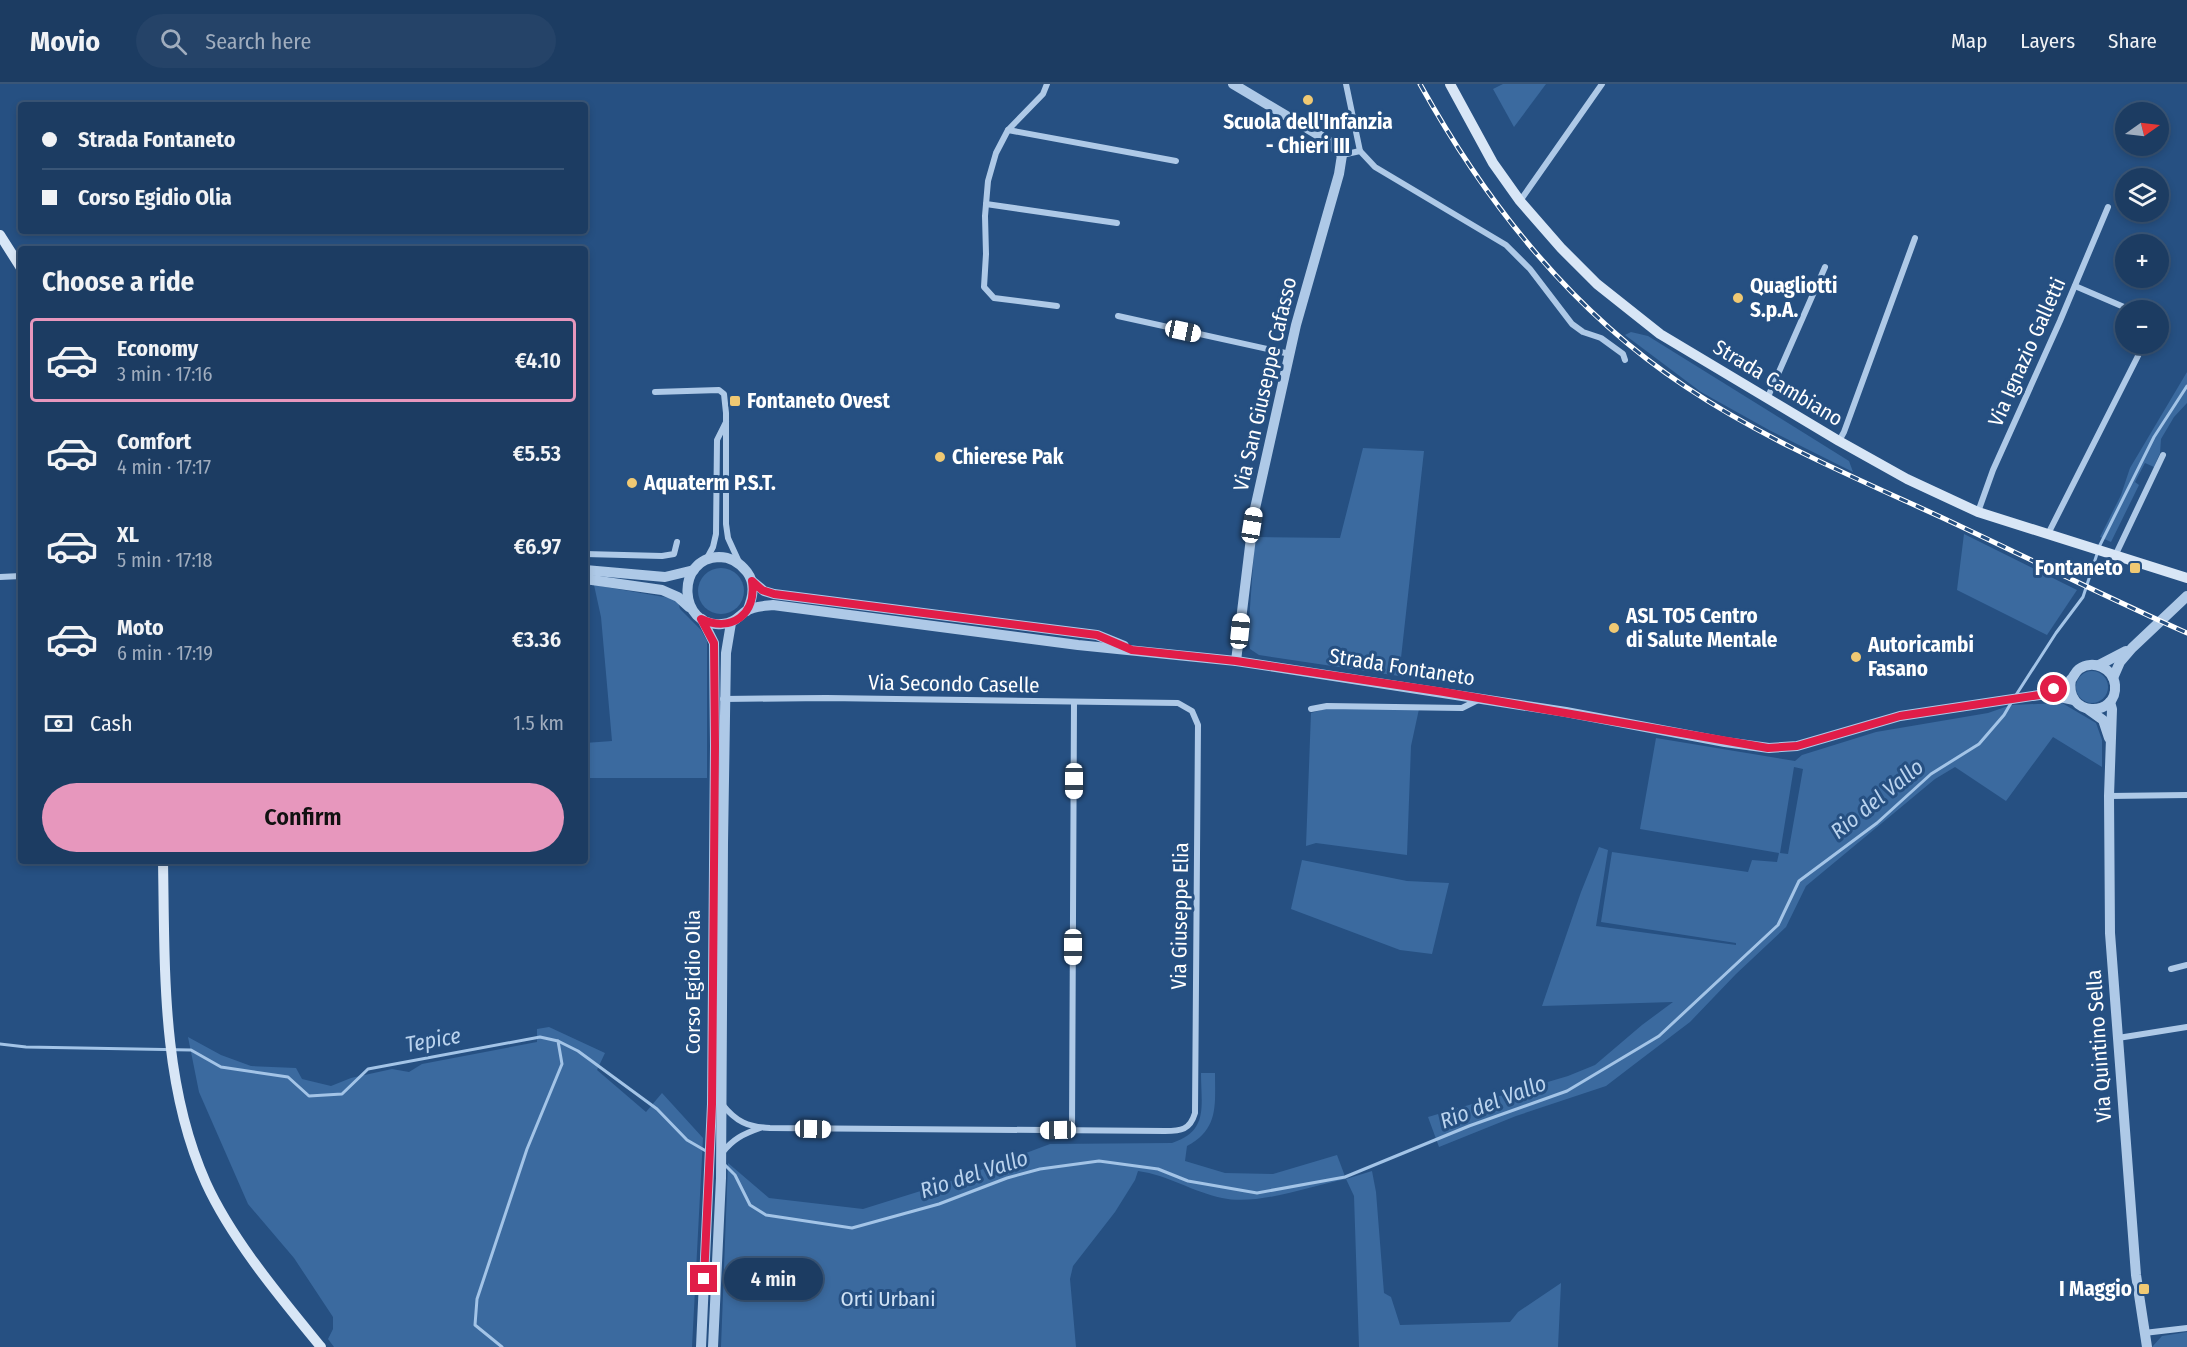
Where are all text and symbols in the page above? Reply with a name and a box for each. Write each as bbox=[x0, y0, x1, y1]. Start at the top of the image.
search box bbox=[136, 14, 556, 68]
text: Movio bbox=[30, 25, 100, 58]
icon: search bbox=[157, 25, 190, 58]
text: Search here bbox=[205, 28, 311, 55]
text: Map bbox=[1951, 28, 1987, 54]
text: Layers bbox=[2020, 28, 2075, 54]
text: Share bbox=[2108, 28, 2157, 54]
marker: Scuola dell'Infanzia - Chieri III bbox=[1301, 93, 1315, 107]
north arrow bbox=[2115, 102, 2169, 156]
map controls bbox=[2115, 102, 2169, 354]
place label: Scuola dell'Infanzia - Chieri III bbox=[1223, 109, 1393, 159]
text: Strada Fontaneto bbox=[78, 126, 235, 153]
button: layers bbox=[2115, 168, 2169, 222]
text: Corso Egidio Olia bbox=[78, 184, 232, 211]
button: + bbox=[2115, 234, 2169, 288]
text: Choose a ride bbox=[42, 266, 194, 298]
place label: Quagliotti S.p.A. bbox=[1750, 273, 1837, 323]
street label: Via San Giuseppe Cafasso bbox=[1228, 274, 1302, 494]
street label: Via Ignazio Galletti bbox=[1983, 274, 2071, 430]
marker: Quagliotti S.p.A. bbox=[1731, 291, 1745, 305]
button: − bbox=[2115, 300, 2169, 354]
car bbox=[1164, 318, 1202, 344]
icon: car bbox=[45, 333, 99, 387]
street label: Strada Cambiano bbox=[1709, 334, 1847, 432]
text: Economy bbox=[117, 335, 198, 362]
text: €4.10 bbox=[515, 347, 561, 374]
text: 3 min · 17:16 bbox=[117, 362, 212, 386]
place label: Fontaneto Ovest bbox=[747, 388, 890, 414]
marker: Fontaneto Ovest bbox=[728, 394, 742, 408]
icon: car bbox=[45, 426, 99, 480]
text: Comfort bbox=[117, 428, 191, 455]
text: €5.53 bbox=[513, 440, 561, 467]
place label: Chierese Pak bbox=[952, 444, 1064, 470]
marker: Chierese Pak bbox=[933, 450, 947, 464]
text: 4 min · 17:17 bbox=[117, 455, 211, 479]
place label: Aquaterm P.S.T. bbox=[643, 470, 776, 496]
marker: Aquaterm P.S.T. bbox=[625, 476, 639, 490]
car bbox=[1240, 506, 1264, 544]
icon: car bbox=[45, 519, 99, 573]
text: XL bbox=[117, 521, 139, 548]
text: €6.97 bbox=[514, 533, 561, 560]
text: 5 min · 17:18 bbox=[117, 548, 213, 572]
place label: Fontaneto bbox=[2035, 555, 2123, 581]
marker: Fontaneto bbox=[2128, 561, 2142, 575]
place label: ASL TO5 Centro di Salute Mentale bbox=[1625, 603, 1778, 653]
icon: car bbox=[45, 612, 99, 666]
car bbox=[1229, 612, 1251, 650]
text: Moto bbox=[117, 614, 164, 641]
marker: ASL TO5 Centro di Salute Mentale bbox=[1607, 621, 1621, 635]
text: €3.36 bbox=[512, 626, 561, 653]
place label: Autoricambi Fasano bbox=[1867, 632, 1974, 682]
text: 6 min · 17:19 bbox=[117, 641, 213, 665]
street label: Strada Fontaneto bbox=[1327, 643, 1477, 691]
marker: Autoricambi Fasano bbox=[1849, 650, 1863, 664]
street label: Via Secondo Caselle bbox=[868, 670, 1040, 698]
route start bbox=[2040, 675, 2067, 702]
icon: cash bbox=[42, 707, 75, 740]
text: Cash bbox=[90, 710, 133, 737]
text: 1.5 km bbox=[513, 711, 564, 735]
water label: Rio del Vallo bbox=[1825, 753, 1929, 845]
car bbox=[1065, 763, 1083, 799]
button: Confirm bbox=[42, 783, 564, 852]
street label: Via Giuseppe Elia bbox=[1166, 842, 1194, 990]
street label: Corso Egidio Olia bbox=[680, 910, 706, 1054]
car bbox=[1064, 929, 1082, 965]
street label: Via Quintino Sella bbox=[2081, 969, 2117, 1123]
water label: Tepice bbox=[403, 1022, 463, 1058]
water label: Rio del Vallo bbox=[1436, 1069, 1550, 1135]
car bbox=[795, 1120, 831, 1138]
car bbox=[1040, 1121, 1076, 1139]
water label: Rio del Vallo bbox=[917, 1144, 1031, 1204]
callout: 4 min bbox=[725, 1258, 824, 1300]
route end bbox=[690, 1265, 717, 1292]
text: 4 min bbox=[751, 1267, 796, 1291]
place label: I Maggio bbox=[2059, 1276, 2132, 1302]
marker: I Maggio bbox=[2137, 1282, 2151, 1296]
park label: Orti Urbani bbox=[841, 1286, 935, 1312]

